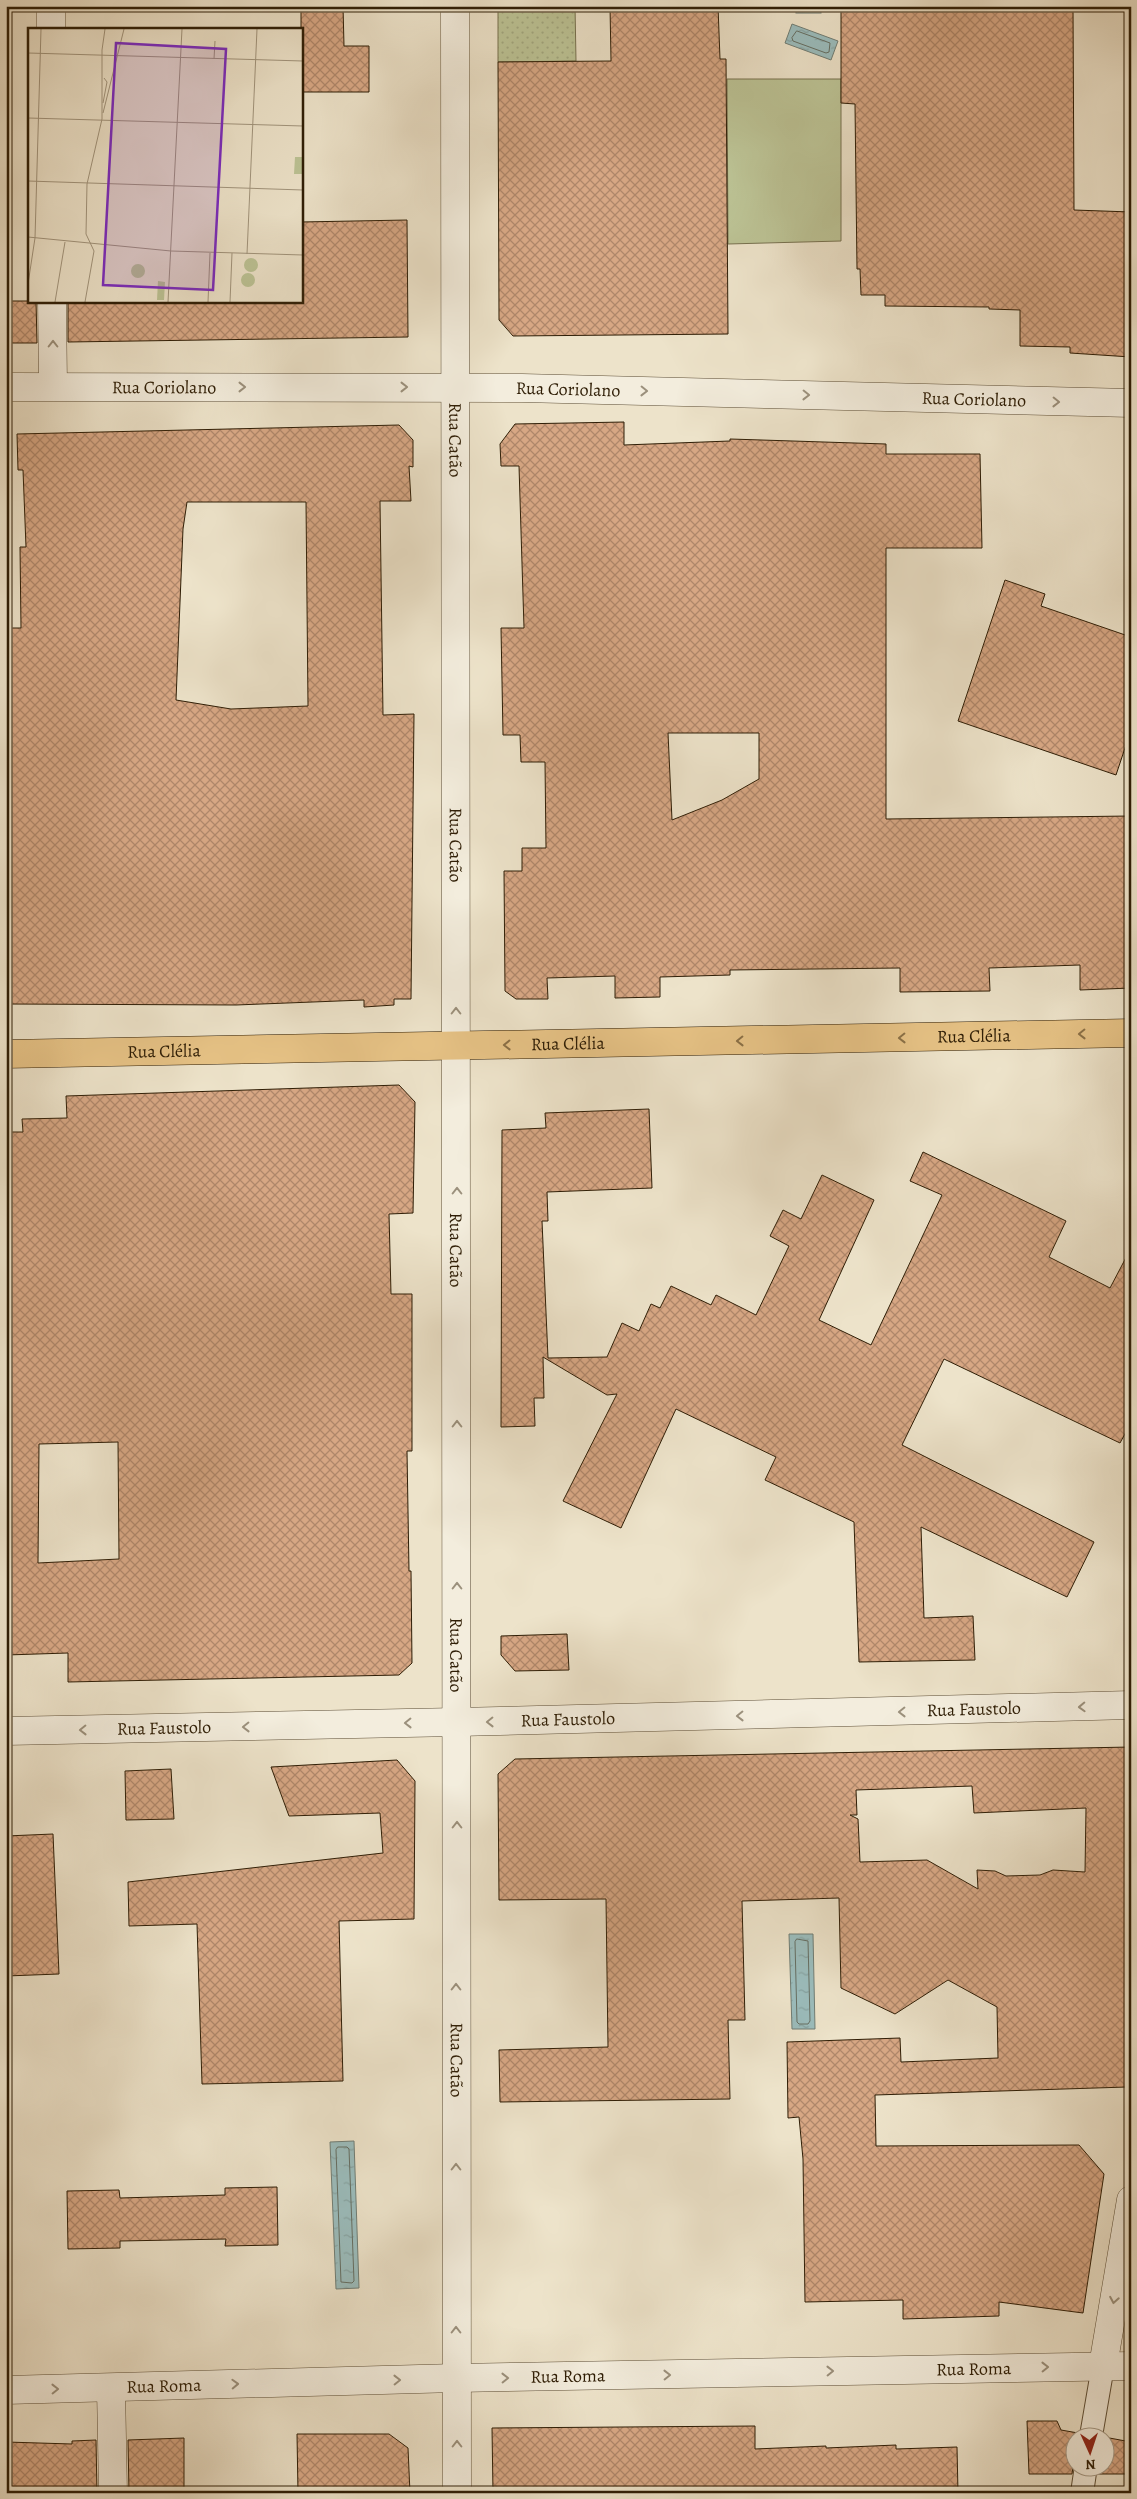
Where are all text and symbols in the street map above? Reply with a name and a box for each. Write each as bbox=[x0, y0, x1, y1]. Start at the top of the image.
inset map bbox=[28, 28, 302, 302]
one-way arrow bbox=[48, 339, 58, 347]
street label: Rua Coriolano bbox=[112, 375, 216, 399]
street label: Rua Coriolano bbox=[516, 376, 621, 402]
one-way arrow bbox=[238, 382, 246, 392]
one-way arrow bbox=[401, 382, 409, 392]
one-way arrow bbox=[640, 386, 648, 396]
street label: Rua Coriolano bbox=[921, 386, 1027, 412]
one-way arrow bbox=[803, 390, 811, 400]
one-way arrow bbox=[1052, 396, 1060, 407]
street label: Rua Catão bbox=[443, 402, 467, 478]
street label: Rua Catão bbox=[444, 807, 468, 883]
one-way arrow bbox=[451, 1007, 461, 1014]
street label: Rua Clélia bbox=[937, 1023, 1012, 1049]
one-way arrow bbox=[1078, 1029, 1086, 1039]
street label: Rua Clélia bbox=[531, 1031, 606, 1056]
one-way arrow bbox=[898, 1033, 906, 1043]
one-way arrow bbox=[735, 1036, 743, 1046]
street label: Rua Clélia bbox=[127, 1038, 202, 1064]
one-way arrow bbox=[503, 1040, 511, 1051]
one-way arrow bbox=[452, 1187, 462, 1194]
street label: Rua Catão bbox=[444, 1212, 468, 1288]
one-way arrow bbox=[452, 1419, 462, 1427]
one-way arrow bbox=[452, 1582, 462, 1590]
street label: Rua Catão bbox=[444, 1617, 468, 1693]
street label: Rua Faustolo bbox=[926, 1696, 1021, 1722]
one-way arrow bbox=[1078, 1701, 1086, 1712]
street label: Rua Faustolo bbox=[520, 1706, 615, 1732]
one-way arrow bbox=[898, 1706, 906, 1717]
one-way arrow bbox=[735, 1710, 743, 1721]
street label: Rua Faustolo bbox=[117, 1715, 211, 1741]
one-way arrow bbox=[485, 1716, 493, 1727]
one-way arrow bbox=[404, 1718, 412, 1729]
one-way arrow bbox=[242, 1721, 250, 1732]
one-way arrow bbox=[79, 1724, 87, 1735]
one-way arrow bbox=[451, 1820, 462, 1828]
one-way arrow bbox=[451, 1983, 461, 1990]
street label: Rua Catão bbox=[445, 2022, 469, 2098]
one-way arrow bbox=[451, 2163, 461, 2170]
one-way arrow bbox=[1109, 2296, 1119, 2304]
one-way arrow bbox=[451, 2325, 461, 2333]
street label: Rua Roma bbox=[936, 2356, 1012, 2381]
one-way arrow bbox=[1041, 2362, 1049, 2372]
street label: Rua Roma bbox=[530, 2363, 606, 2389]
one-way arrow bbox=[826, 2366, 834, 2377]
one-way arrow bbox=[664, 2369, 672, 2380]
one-way arrow bbox=[501, 2372, 509, 2383]
street label: Rua Roma bbox=[126, 2373, 202, 2399]
one-way arrow bbox=[394, 2375, 402, 2385]
one-way arrow bbox=[232, 2379, 239, 2389]
one-way arrow bbox=[52, 2384, 59, 2394]
north arrow bbox=[1064, 2426, 1114, 2476]
one-way arrow bbox=[451, 2440, 462, 2448]
text: N bbox=[1085, 2455, 1096, 2474]

